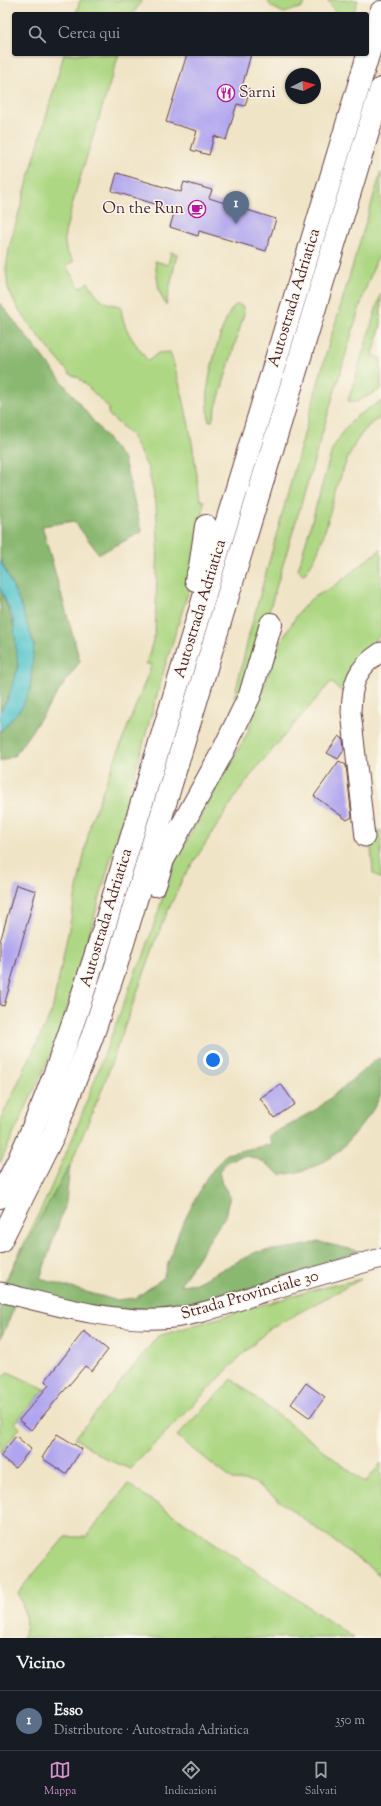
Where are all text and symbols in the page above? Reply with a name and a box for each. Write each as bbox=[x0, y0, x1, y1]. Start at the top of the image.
search box bbox=[12, 12, 369, 56]
icon: search bbox=[26, 23, 48, 45]
text: Cerca qui bbox=[58, 24, 120, 45]
north arrow bbox=[285, 68, 321, 104]
place label: Sarni bbox=[239, 82, 276, 105]
restaurant icon: Sarni bbox=[216, 83, 236, 103]
pin: 1 bbox=[223, 191, 249, 224]
place label: On the Run bbox=[102, 198, 185, 221]
cafe icon: On the Run bbox=[187, 199, 207, 219]
street label: Autostrada Adriatica bbox=[263, 225, 327, 370]
street label: Autostrada Adriatica bbox=[169, 536, 233, 681]
street label: Autostrada Adriatica bbox=[75, 845, 139, 990]
your location bbox=[203, 1050, 223, 1070]
street label: Strada Provinciale 30 bbox=[178, 1265, 322, 1327]
text: Vicino bbox=[16, 1652, 65, 1676]
text: Esso bbox=[54, 1701, 83, 1722]
text: 1 bbox=[27, 1712, 31, 1730]
text: 350 m bbox=[335, 1712, 365, 1730]
text: Distributore · Autostrada Adriatica bbox=[54, 1722, 249, 1740]
tab: Mappa bbox=[44, 1759, 76, 1799]
tab: Indicazioni bbox=[164, 1759, 217, 1799]
tab: Salvati bbox=[305, 1759, 337, 1799]

